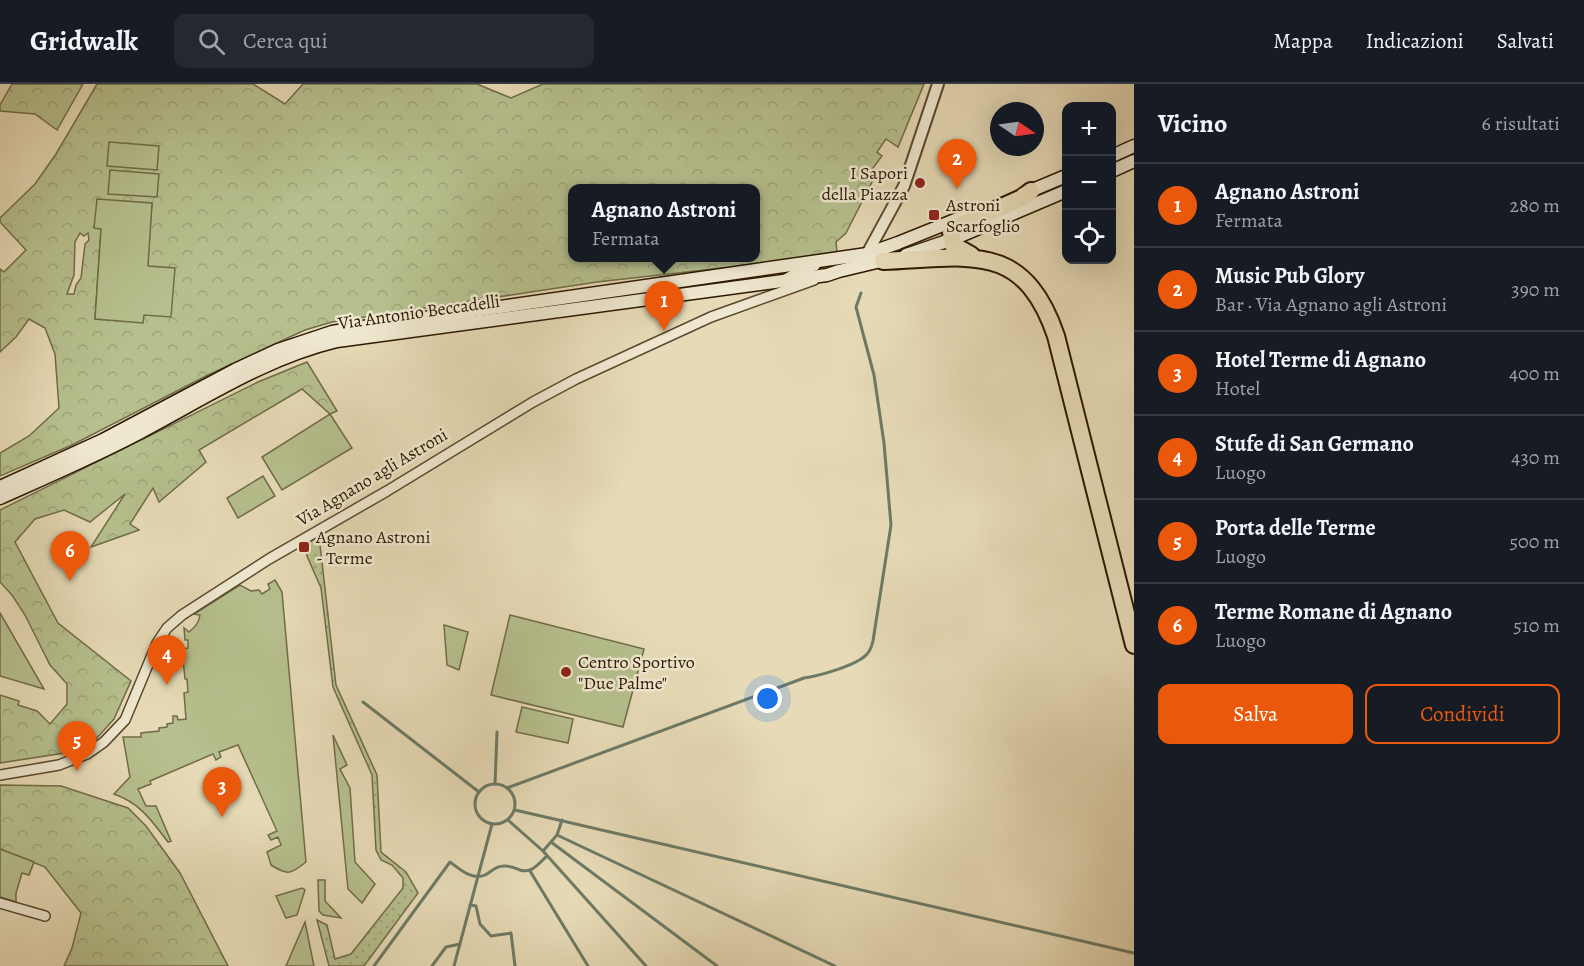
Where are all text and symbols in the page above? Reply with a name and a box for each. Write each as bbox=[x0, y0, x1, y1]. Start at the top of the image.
search box bbox=[174, 14, 594, 68]
text: Gridwalk bbox=[30, 22, 138, 60]
icon: search bbox=[195, 25, 228, 58]
text: Cerca qui bbox=[243, 26, 328, 56]
text: Mappa bbox=[1273, 27, 1333, 55]
text: Indicazioni bbox=[1366, 27, 1464, 55]
text: Salvati bbox=[1497, 27, 1554, 55]
north arrow bbox=[990, 102, 1044, 156]
map controls bbox=[1062, 102, 1116, 264]
button: + bbox=[1062, 102, 1116, 156]
text: Vicino bbox=[1158, 106, 1227, 141]
text: 6 risultati bbox=[1482, 110, 1560, 137]
pin: 2 bbox=[938, 140, 976, 189]
button: − bbox=[1062, 156, 1116, 210]
place label: I Sapori della Piazza bbox=[821, 161, 909, 206]
marker: I Sapori della Piazza bbox=[913, 176, 927, 190]
text: Agnano Astroni bbox=[1215, 177, 1360, 207]
popup bbox=[568, 184, 760, 262]
text: 1 bbox=[1174, 192, 1181, 219]
text: 280 m bbox=[1510, 192, 1560, 219]
place label: Astroni Scarfoglio bbox=[945, 193, 1020, 238]
text: Agnano Astroni bbox=[592, 195, 736, 225]
text: Fermata bbox=[1215, 207, 1283, 234]
marker: Astroni Scarfoglio bbox=[927, 208, 941, 222]
button: locate bbox=[1062, 210, 1116, 264]
text: Fermata bbox=[592, 225, 660, 252]
text: Music Pub Glory bbox=[1215, 261, 1365, 291]
text: 2 bbox=[1173, 276, 1182, 303]
text: 390 m bbox=[1511, 276, 1560, 303]
pin: 1 bbox=[644, 282, 684, 331]
street label: Via Antonio Beccadelli bbox=[336, 289, 501, 335]
text: Bar · Via Agnano agli Astroni bbox=[1215, 291, 1447, 318]
text: Hotel Terme di Agnano bbox=[1215, 345, 1426, 375]
text: 3 bbox=[1173, 360, 1182, 387]
text: 400 m bbox=[1509, 360, 1560, 387]
text: Hotel bbox=[1215, 375, 1260, 402]
street label: Via Agnano agli Astroni bbox=[291, 422, 452, 532]
text: Stufe di San Germano bbox=[1215, 429, 1414, 459]
text: 4 bbox=[1173, 444, 1182, 471]
text: 430 m bbox=[1511, 444, 1560, 471]
text: Luogo bbox=[1215, 459, 1266, 486]
text: Porta delle Terme bbox=[1215, 513, 1376, 543]
place label: Agnano Astroni - Terme bbox=[315, 525, 430, 570]
text: 5 bbox=[1173, 528, 1182, 555]
text: 500 m bbox=[1509, 528, 1560, 555]
pin: 6 bbox=[50, 532, 90, 581]
marker: Agnano Astroni - Terme bbox=[297, 540, 311, 554]
text: Luogo bbox=[1215, 543, 1266, 570]
text: Terme Romane di Agnano bbox=[1215, 597, 1452, 627]
text: 6 bbox=[1173, 612, 1182, 639]
text: 510 m bbox=[1513, 612, 1560, 639]
text: Luogo bbox=[1215, 627, 1266, 654]
pin: 4 bbox=[148, 636, 186, 685]
place label: Centro Sportivo "Due Palme" bbox=[578, 650, 695, 695]
marker: Centro Sportivo "Due Palme" bbox=[559, 665, 573, 679]
your location bbox=[753, 684, 782, 713]
button: Salva bbox=[1158, 684, 1353, 744]
button: Condividi bbox=[1365, 684, 1560, 744]
pin: 5 bbox=[58, 722, 97, 771]
pin: 3 bbox=[202, 768, 242, 817]

